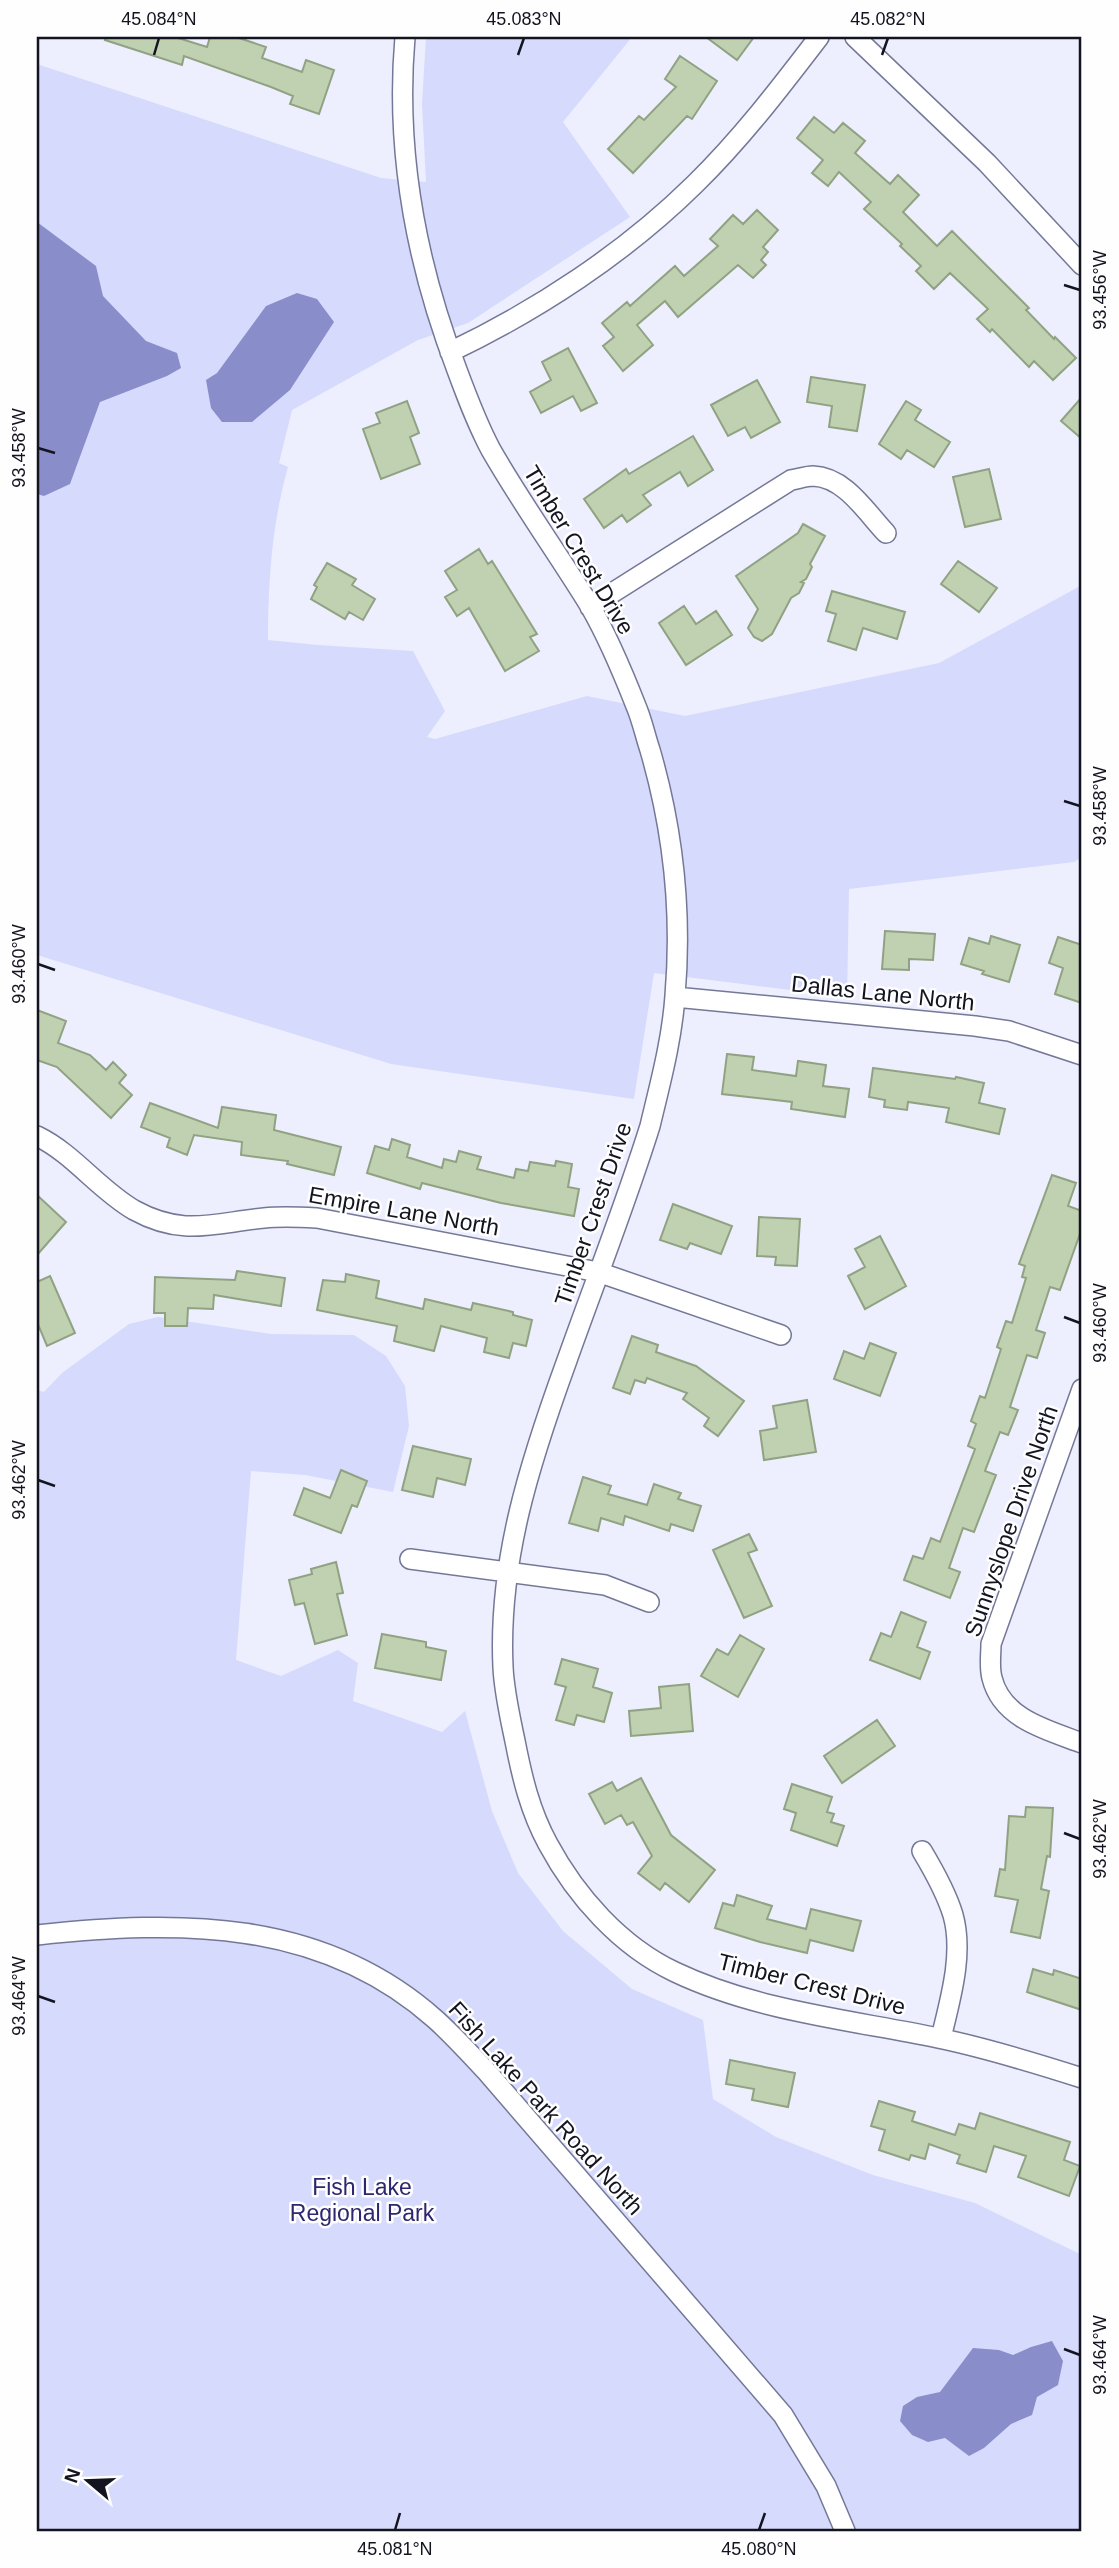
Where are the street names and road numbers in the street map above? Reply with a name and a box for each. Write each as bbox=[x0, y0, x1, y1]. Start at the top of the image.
street label: Timber Crest Drive bbox=[518, 461, 640, 639]
street label: Dallas Lane North bbox=[790, 970, 976, 1016]
street label: Timber Crest Drive bbox=[549, 1119, 637, 1309]
street label: Empire Lane North bbox=[307, 1181, 501, 1241]
street label: Sunnyslope Drive North bbox=[959, 1402, 1063, 1640]
street label: Timber Crest Drive bbox=[716, 1948, 908, 2020]
street label: Fish Lake Park Road North bbox=[444, 1996, 648, 2220]

